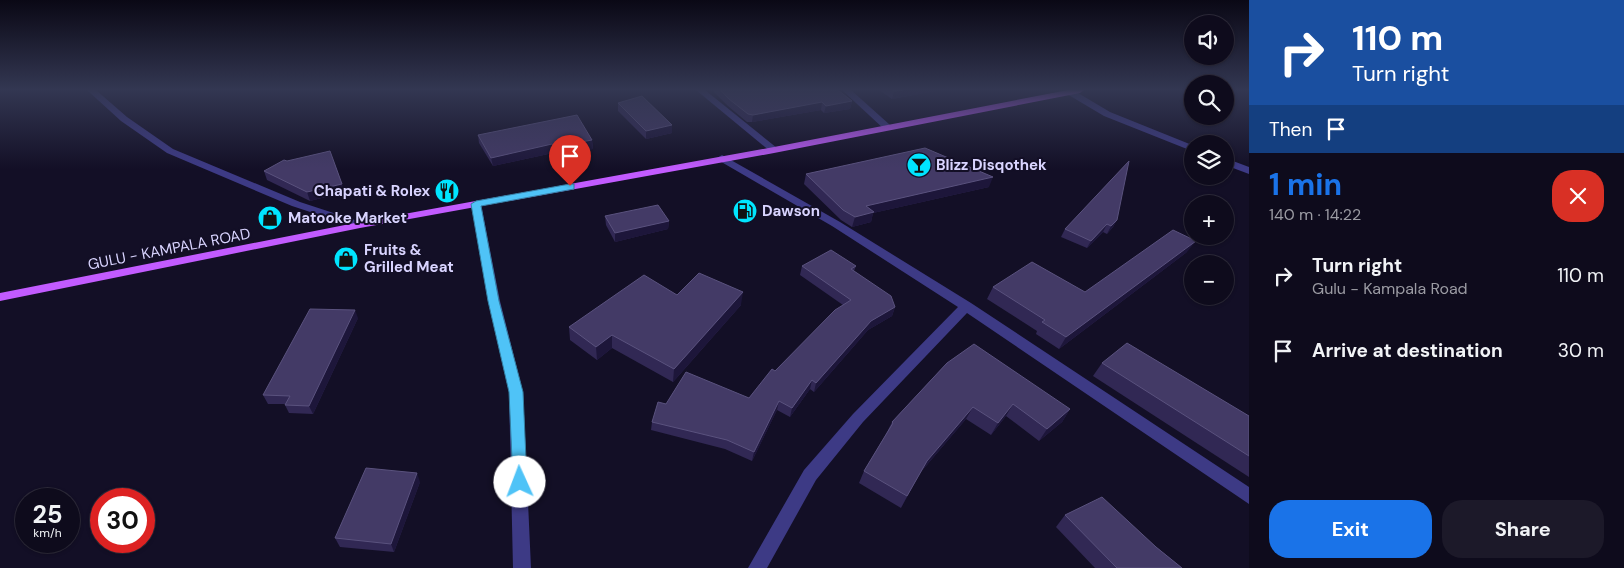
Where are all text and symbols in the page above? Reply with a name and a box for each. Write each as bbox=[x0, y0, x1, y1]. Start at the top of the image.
map controls bbox=[1184, 15, 1234, 305]
button: sound bbox=[1184, 15, 1234, 65]
text: 110 m bbox=[1352, 15, 1443, 61]
icon: right bbox=[1269, 20, 1334, 85]
text: Turn right bbox=[1352, 59, 1449, 88]
button: search bbox=[1184, 75, 1234, 125]
icon: arrive bbox=[1322, 115, 1350, 143]
text: Then bbox=[1269, 117, 1312, 142]
pin bbox=[549, 135, 591, 186]
button: layers bbox=[1184, 135, 1234, 185]
icon: arrive bbox=[556, 142, 584, 170]
bar icon: Blizz Disqothek bbox=[906, 152, 932, 178]
place label: Blizz Disqothek bbox=[936, 155, 1047, 175]
text: 1 min bbox=[1269, 165, 1342, 204]
button: close bbox=[1552, 170, 1604, 222]
restaurant icon: Chapati & Rolex bbox=[434, 178, 460, 204]
place label: Chapati & Rolex bbox=[314, 181, 430, 201]
button: + bbox=[1184, 195, 1234, 245]
fuel station icon: Dawson bbox=[732, 198, 758, 224]
place label: Dawson bbox=[762, 201, 820, 221]
text: 140 m · 14:22 bbox=[1269, 204, 1361, 225]
shop icon: Matooke Market bbox=[257, 205, 283, 231]
place label: Matooke Market bbox=[288, 208, 407, 228]
street label: GULU - KAMPALA ROAD bbox=[86, 223, 252, 275]
place label: Fruits & Grilled Meat bbox=[364, 240, 454, 277]
shop icon: Fruits & Grilled Meat bbox=[333, 246, 359, 272]
text: Turn right bbox=[1312, 253, 1402, 278]
button: − bbox=[1184, 255, 1234, 305]
icon: right bbox=[1269, 262, 1297, 290]
text: 110 m bbox=[1557, 263, 1604, 288]
text: Gulu - Kampala Road bbox=[1312, 278, 1468, 299]
icon: arrive bbox=[1269, 337, 1297, 365]
text: Arrive at destination bbox=[1312, 338, 1503, 363]
text: 30 m bbox=[1558, 338, 1604, 363]
position arrow bbox=[493, 455, 545, 507]
speed limit sign: 30 bbox=[90, 488, 155, 553]
text: 25 bbox=[33, 498, 62, 531]
button: Exit bbox=[1269, 500, 1432, 558]
button: Share bbox=[1442, 500, 1604, 558]
text: km/h bbox=[33, 525, 62, 541]

